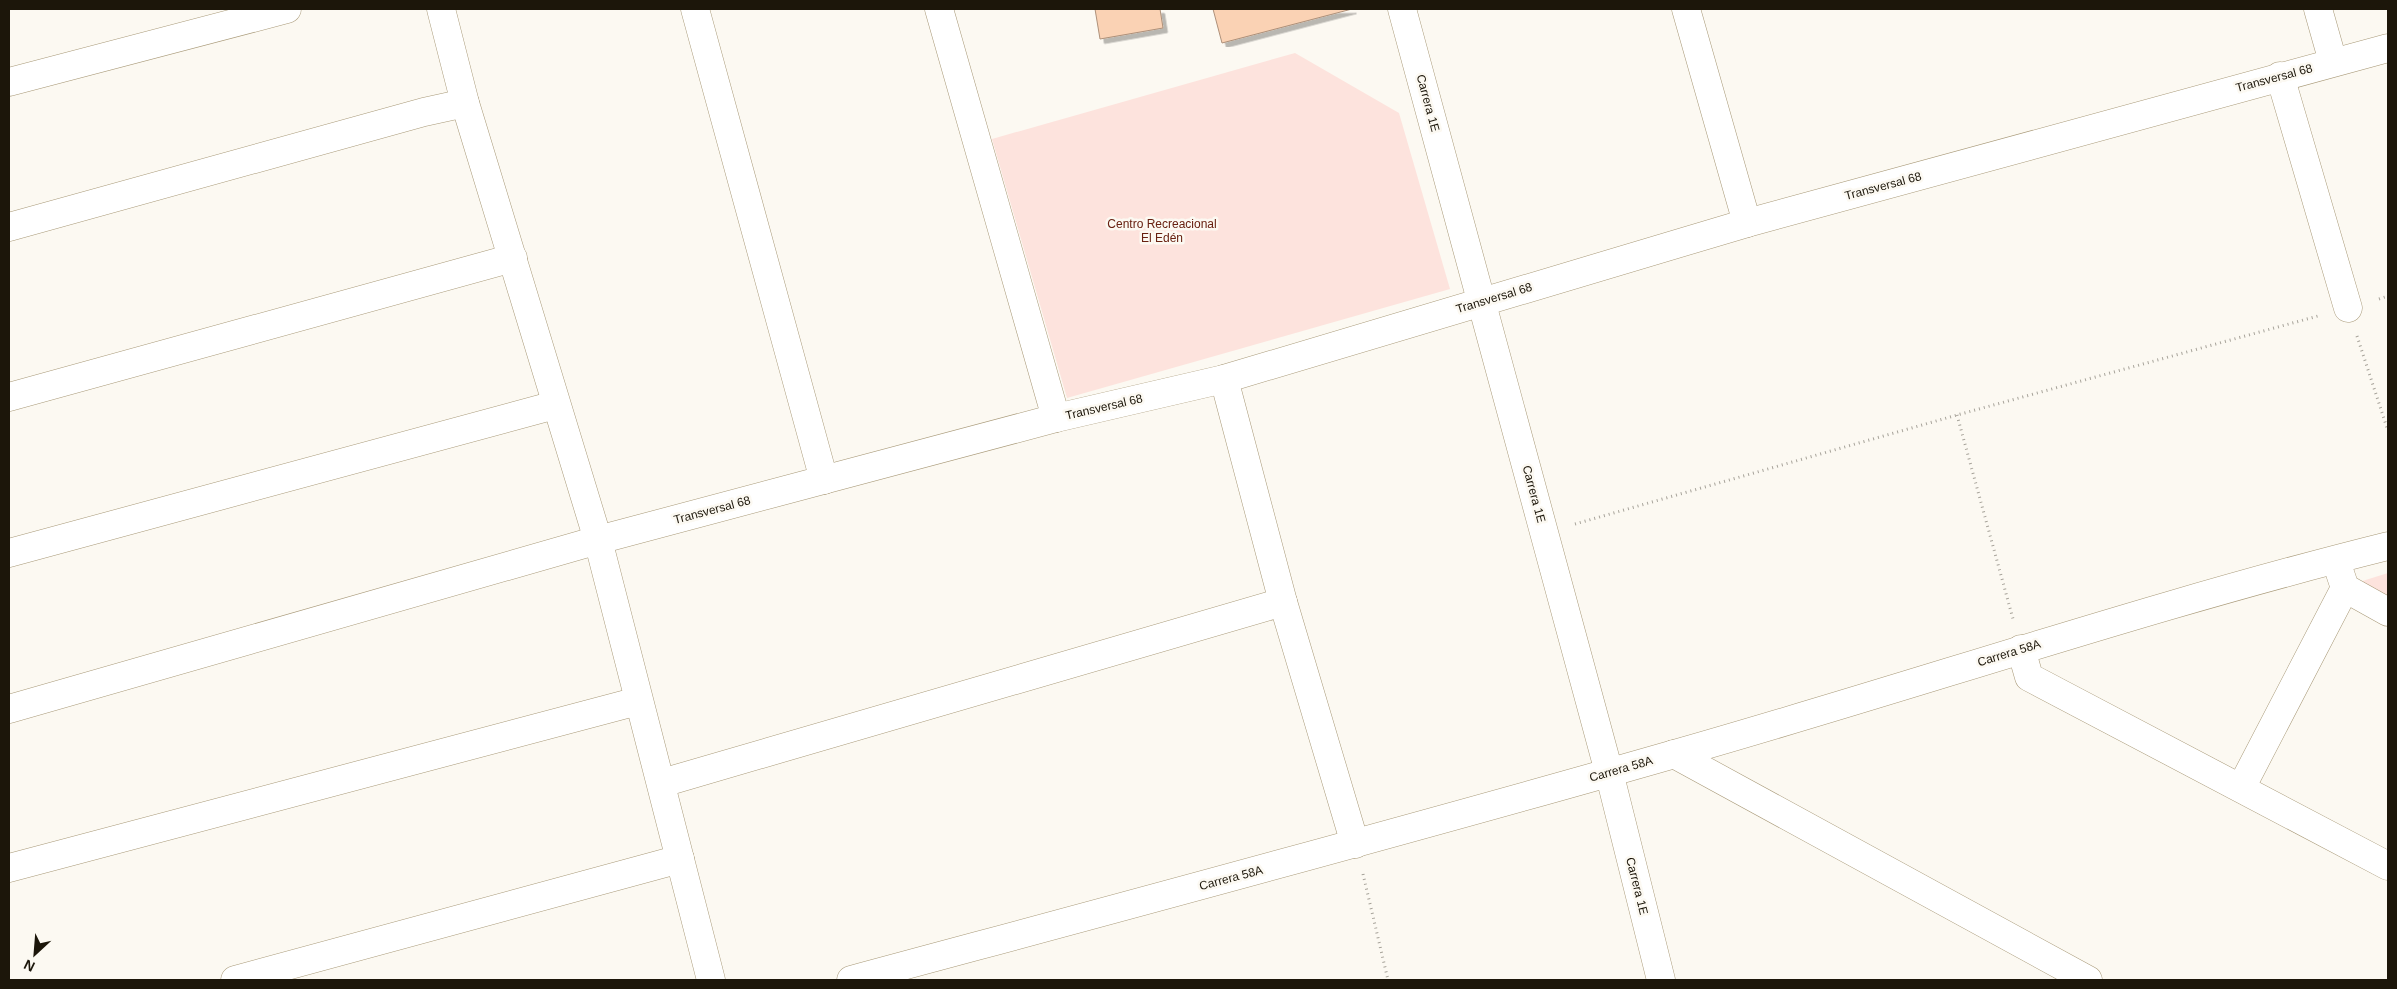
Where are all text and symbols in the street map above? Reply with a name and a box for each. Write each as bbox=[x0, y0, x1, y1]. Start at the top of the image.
street label: Transversal 68 bbox=[2234, 61, 2314, 95]
street label: Carrera 1E bbox=[1414, 73, 1442, 133]
street label: Transversal 68 bbox=[1843, 169, 1923, 203]
park label: Centro Recreacional El Edén bbox=[1107, 217, 1217, 245]
street label: Transversal 68 bbox=[1454, 280, 1534, 316]
street label: Transversal 68 bbox=[1064, 391, 1144, 423]
street label: Carrera 1E bbox=[1520, 464, 1548, 524]
street label: Transversal 68 bbox=[672, 493, 752, 527]
street label: Carrera 58A bbox=[1976, 637, 2042, 669]
street label: Carrera 58A bbox=[1588, 753, 1654, 785]
street label: Carrera 1E bbox=[1623, 856, 1651, 916]
street label: Carrera 58A bbox=[1198, 863, 1264, 893]
north arrow bbox=[10, 929, 60, 979]
text: N bbox=[21, 956, 37, 975]

